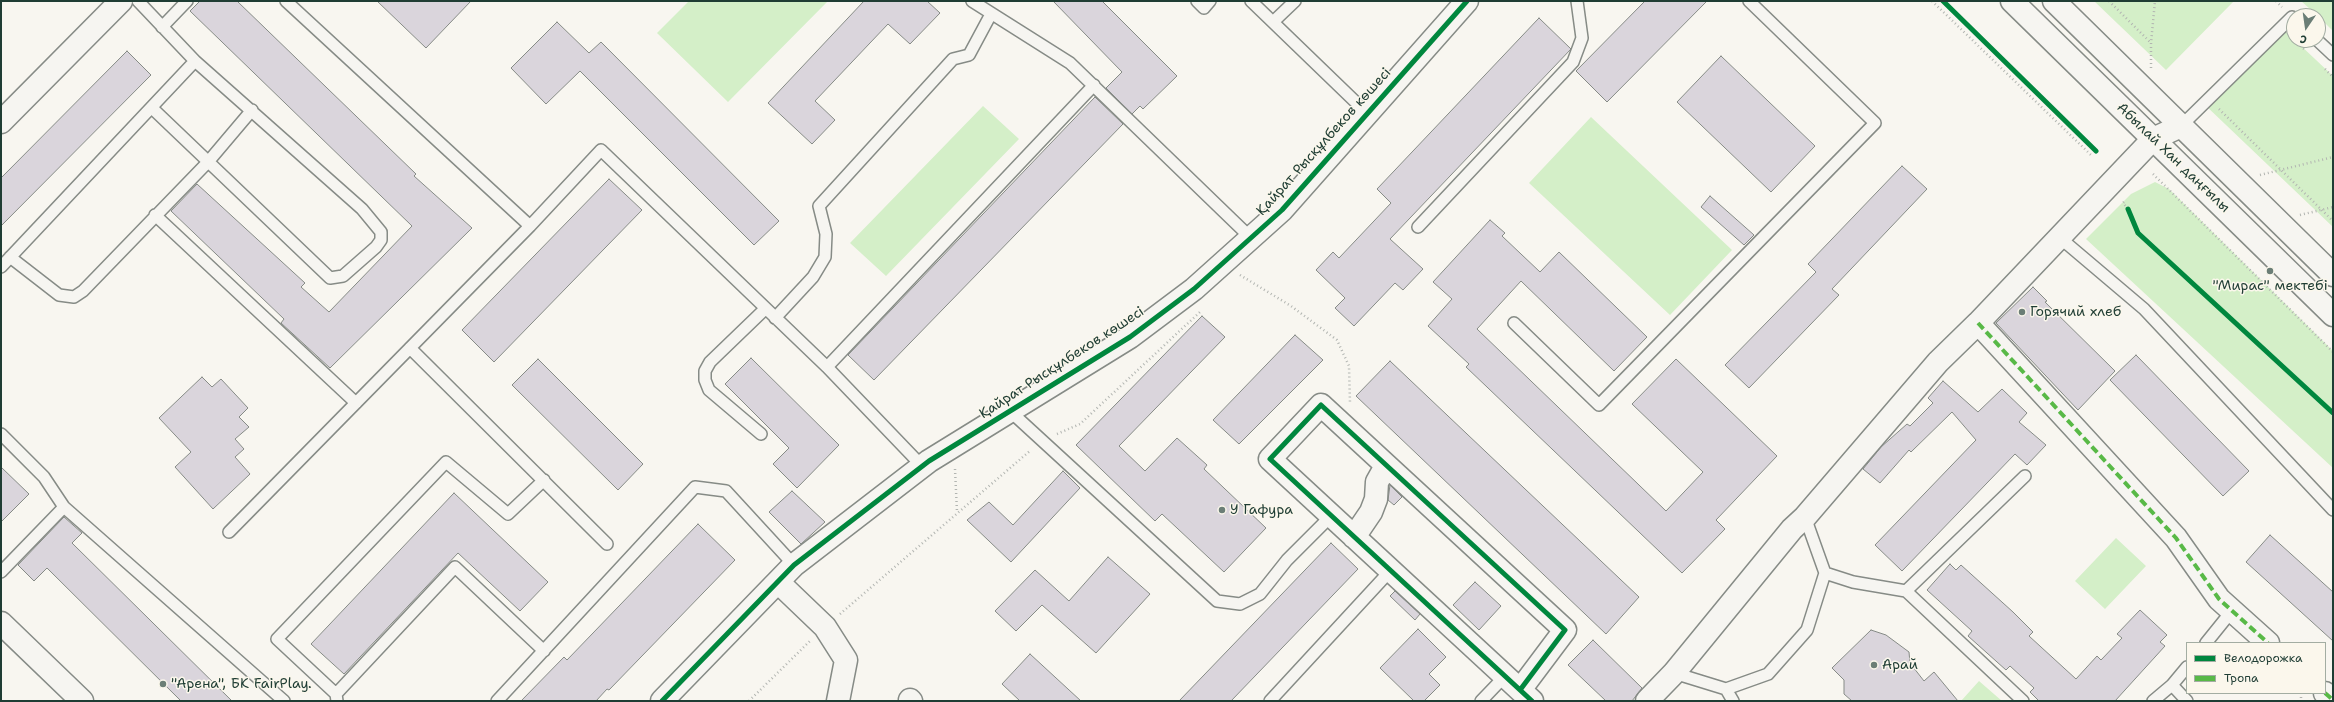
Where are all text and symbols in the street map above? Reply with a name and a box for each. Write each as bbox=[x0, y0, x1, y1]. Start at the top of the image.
north arrow bbox=[2286, 8, 2326, 48]
text: С bbox=[2298, 31, 2308, 47]
street label: Қайрат Рысқұлбеков көшесі bbox=[1253, 65, 1395, 219]
street label: Абылай Хан даңғылы bbox=[2113, 100, 2233, 216]
marker: "Мирас" мектебі bbox=[2265, 266, 2275, 276]
place label: "Мирас" мектебі bbox=[2212, 278, 2328, 294]
street label: Қайрат Рысқұлбеков көшесі bbox=[976, 303, 1148, 423]
place label: Горячий хлеб bbox=[2030, 304, 2121, 320]
marker: Горячий хлеб bbox=[2017, 307, 2027, 317]
place label: У Гафура bbox=[1230, 502, 1293, 518]
marker: У Гафура bbox=[1217, 505, 1227, 515]
legend bbox=[2186, 642, 2326, 694]
text: Велодорожка bbox=[2224, 650, 2302, 666]
place label: Арай bbox=[1882, 657, 1918, 673]
marker: Арай bbox=[1869, 660, 1879, 670]
text: Тропа bbox=[2224, 670, 2258, 686]
place label: "Арена", БК FairPlay. bbox=[171, 676, 312, 692]
marker: "Арена", БК FairPlay. bbox=[158, 679, 168, 689]

